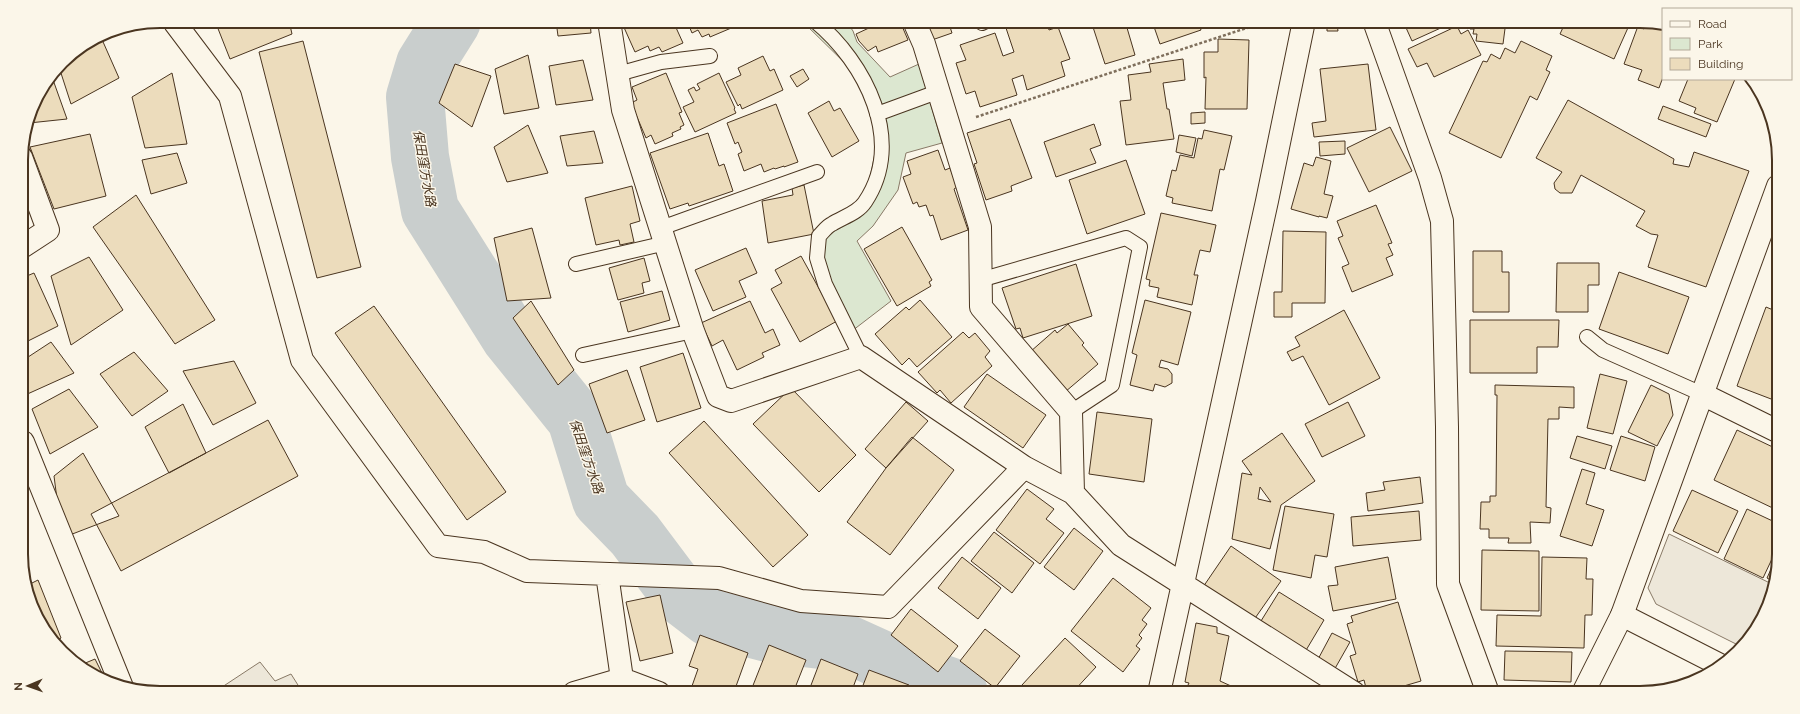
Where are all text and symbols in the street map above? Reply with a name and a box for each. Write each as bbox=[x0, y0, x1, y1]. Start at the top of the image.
legend bbox=[1662, 8, 1792, 80]
text: Road bbox=[1698, 17, 1727, 31]
text: Park bbox=[1698, 37, 1723, 51]
text: Building bbox=[1698, 57, 1744, 71]
water label: 保田窪方水路 bbox=[410, 128, 439, 209]
water label: 保田窪方水路 bbox=[567, 417, 607, 496]
north arrow bbox=[8, 666, 48, 706]
text: N bbox=[12, 682, 25, 691]

